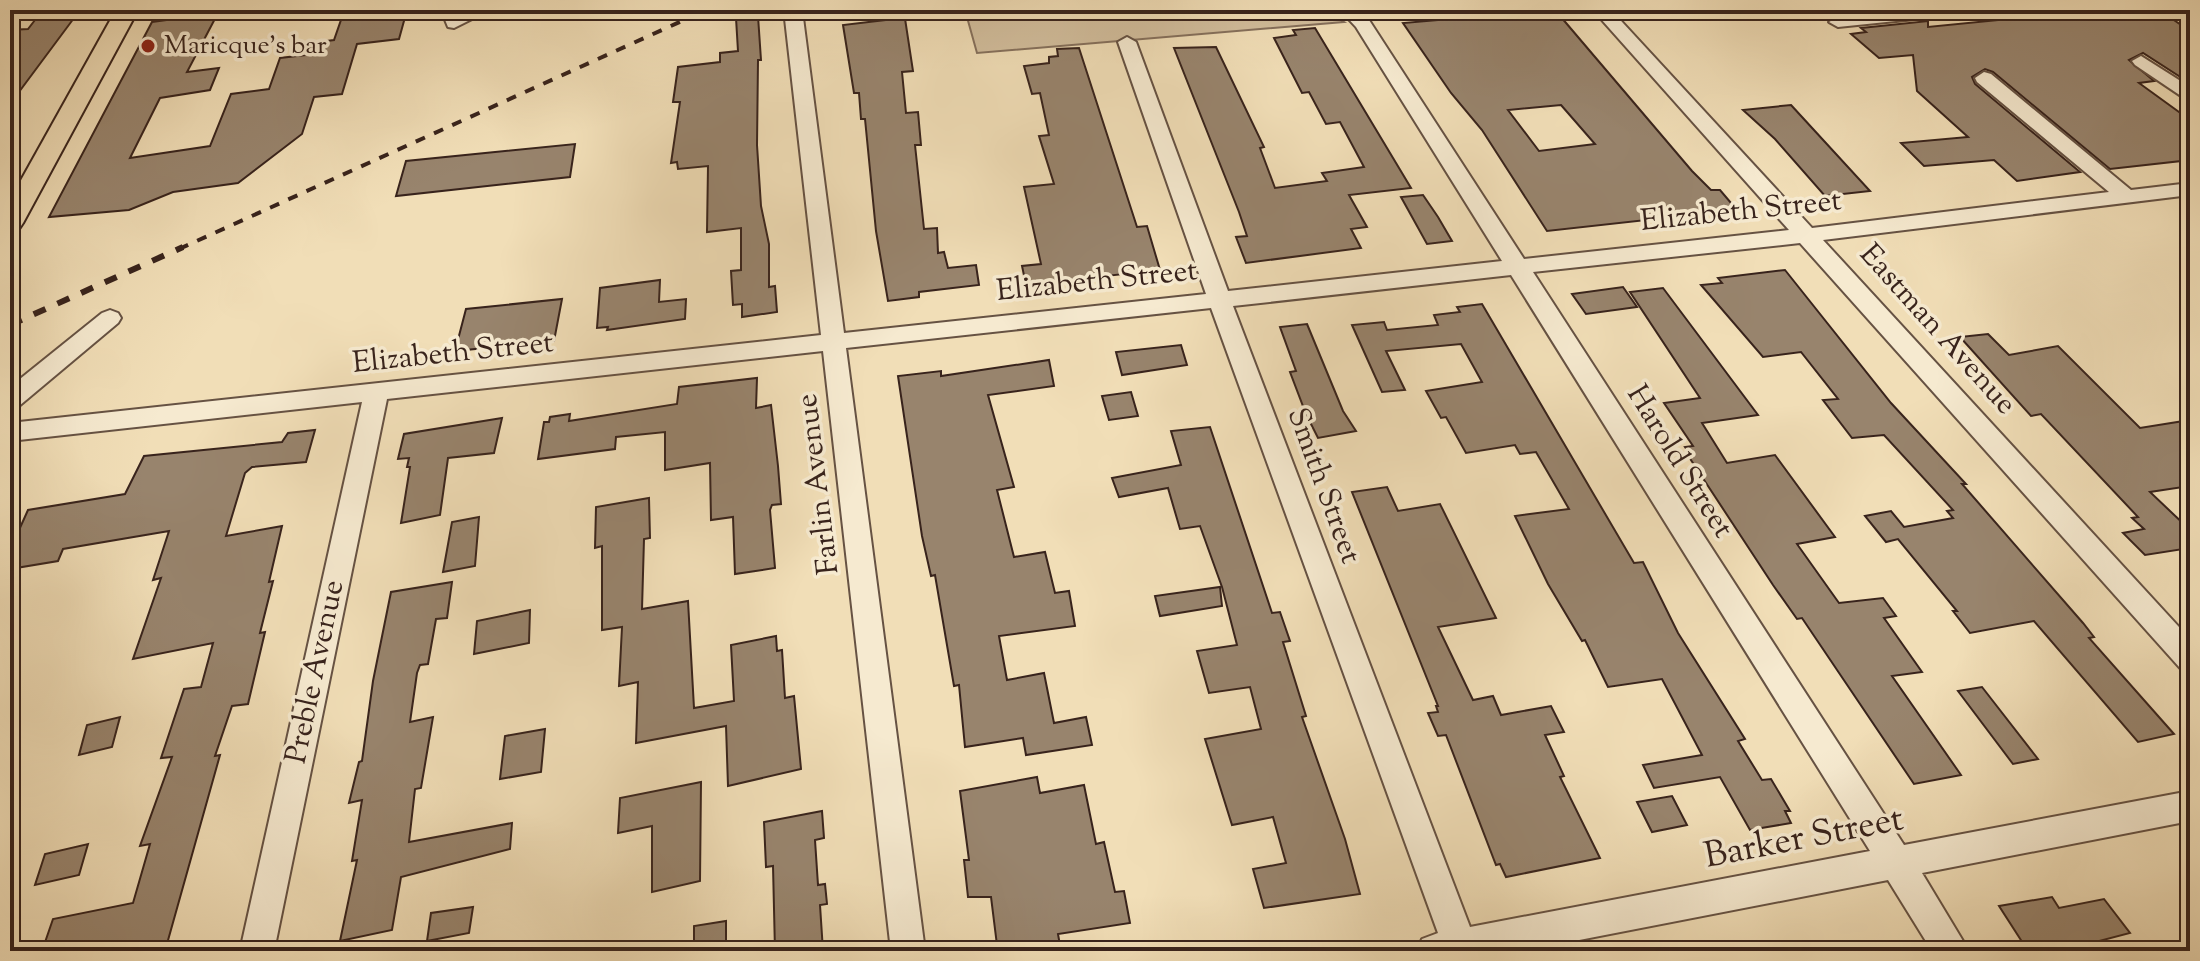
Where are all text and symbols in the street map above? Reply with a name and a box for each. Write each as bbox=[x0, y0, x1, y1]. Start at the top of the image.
place label: Maricque's bar bbox=[164, 28, 327, 65]
marker: Maricque's bar bbox=[139, 37, 157, 55]
street label: Elizabeth Street bbox=[1638, 180, 1844, 244]
street label: Eastman Avenue bbox=[1848, 235, 2026, 425]
street label: Elizabeth Street bbox=[994, 250, 1200, 314]
street label: Elizabeth Street bbox=[350, 322, 556, 386]
street label: Harold Street bbox=[1615, 377, 1743, 547]
street label: Farlin Avenue bbox=[787, 391, 851, 577]
street label: Smith Street bbox=[1275, 402, 1371, 570]
street label: Preble Avenue bbox=[276, 576, 356, 768]
street label: Barker Street bbox=[1700, 794, 1908, 884]

